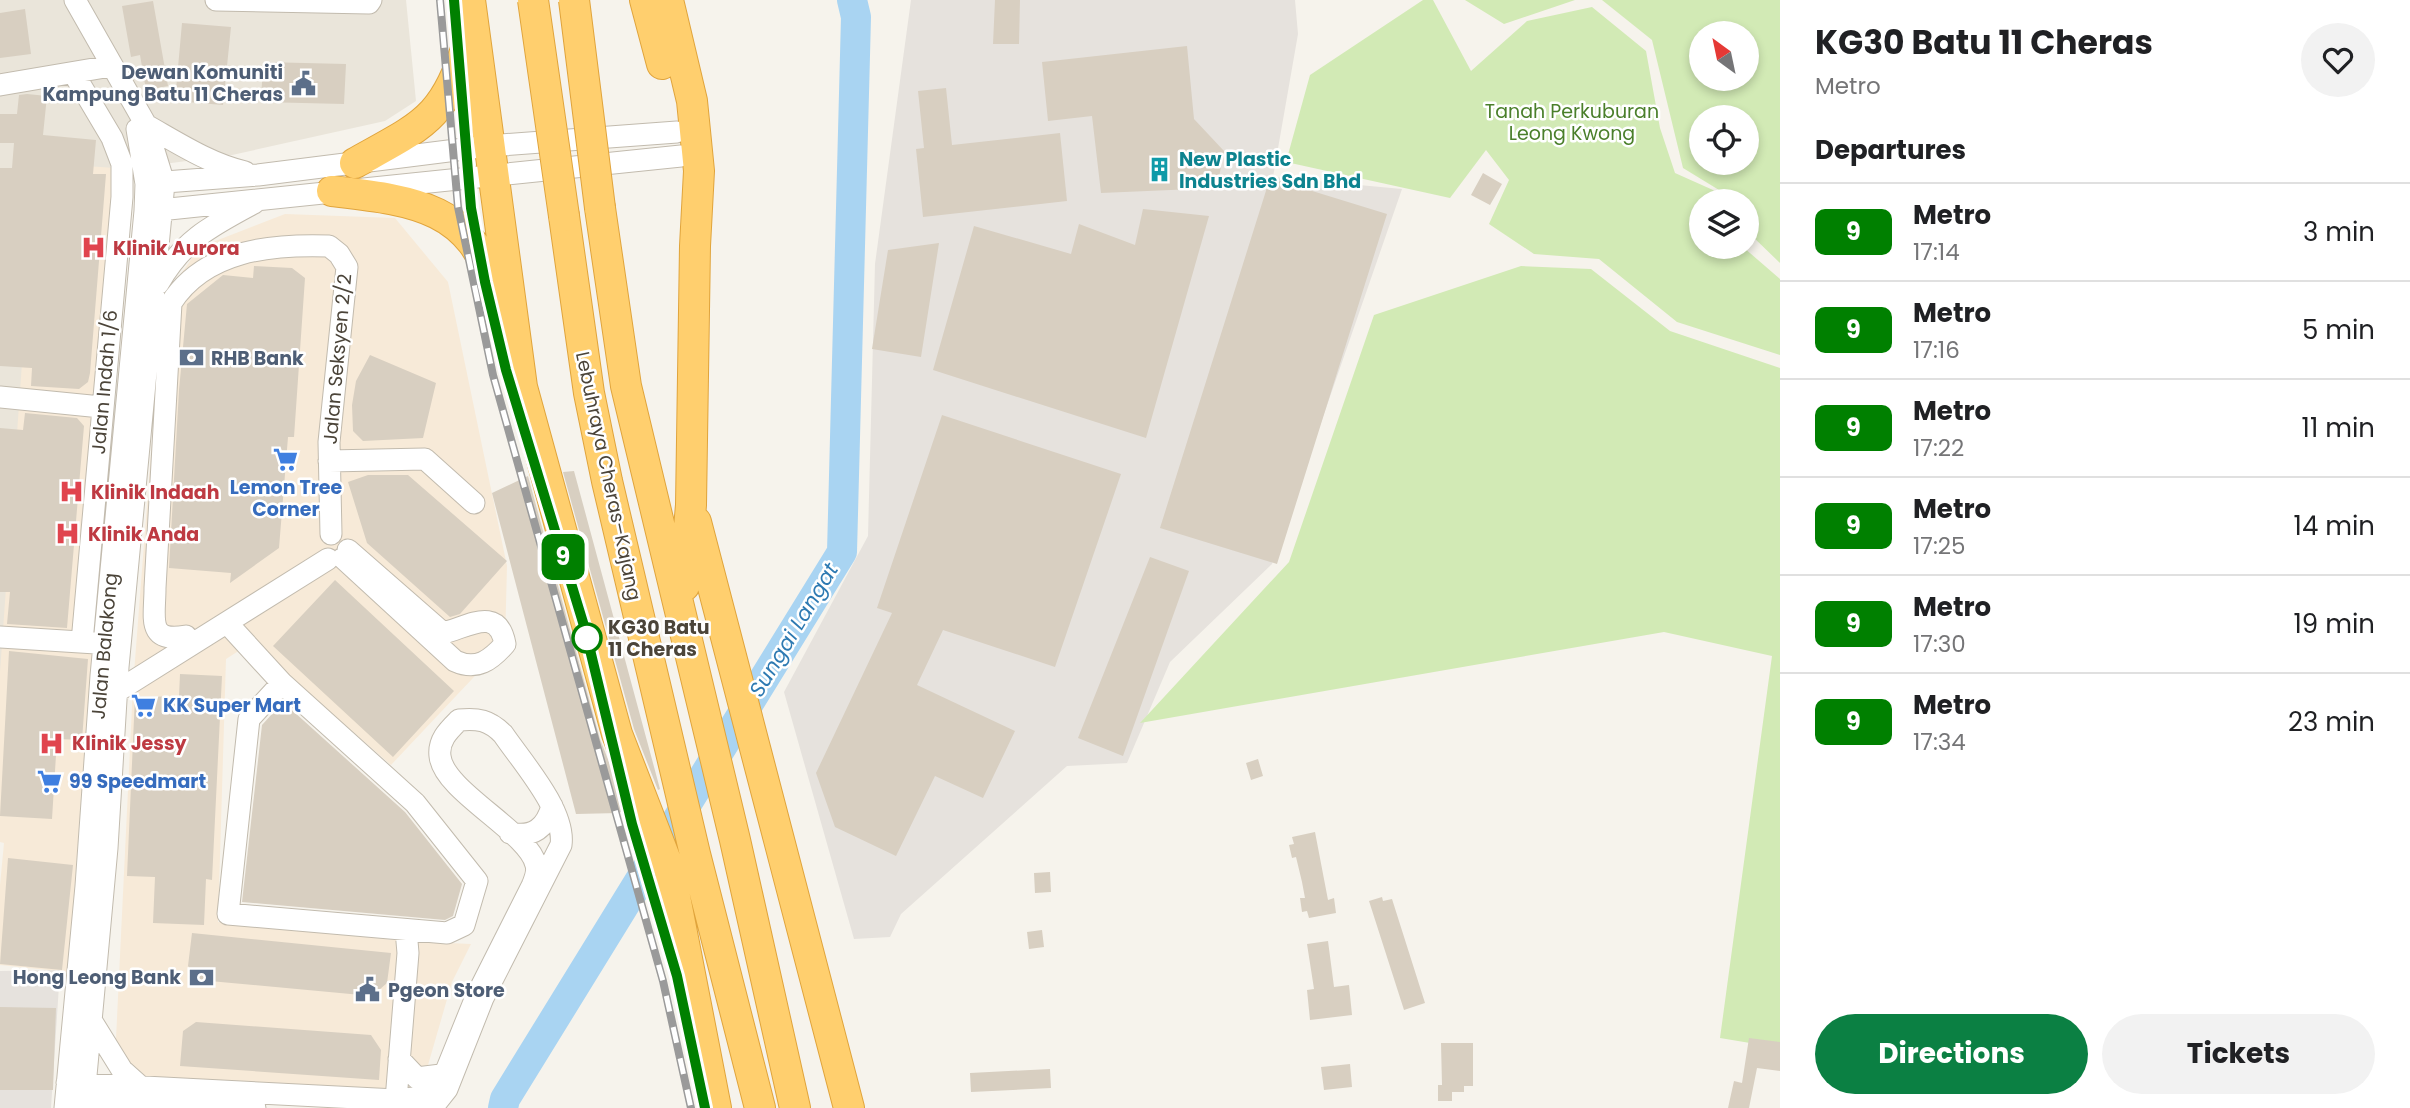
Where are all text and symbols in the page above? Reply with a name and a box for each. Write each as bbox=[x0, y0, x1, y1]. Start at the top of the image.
text: KG30 Batu 11 Cheras bbox=[1815, 19, 2153, 66]
north arrow bbox=[1689, 21, 1759, 91]
map controls bbox=[1689, 21, 1759, 259]
button: heart bbox=[2301, 23, 2375, 97]
place label: Dewan Komuniti Kampung Batu 11 Cheras bbox=[42, 59, 283, 108]
public building icon: Dewan Komuniti Kampung Batu 11 Cheras bbox=[289, 69, 317, 97]
text: Metro bbox=[1815, 70, 1881, 102]
park label: Tanah Perkuburan Leong Kwong bbox=[1485, 98, 1659, 147]
button: locate bbox=[1689, 105, 1759, 175]
text: Departures bbox=[1815, 132, 1966, 168]
place label: New Plastic Industries Sdn Bhd bbox=[1179, 146, 1361, 195]
building icon: New Plastic Industries Sdn Bhd bbox=[1145, 156, 1173, 184]
button: layers bbox=[1689, 189, 1759, 259]
text: Metro bbox=[1913, 197, 1991, 233]
text: 3 min bbox=[2303, 214, 2375, 250]
text: 9 bbox=[1846, 215, 1861, 248]
hospital icon: Klinik Aurora bbox=[79, 234, 107, 262]
place label: Klinik Aurora bbox=[113, 235, 240, 262]
text: 17:14 bbox=[1913, 236, 1960, 268]
street label: Jalan Seksyen 2/2 bbox=[317, 273, 358, 445]
text: Metro bbox=[1913, 295, 1991, 331]
street label: Jalan Indah 1/6 bbox=[85, 309, 124, 455]
text: 5 min bbox=[2302, 312, 2375, 348]
text: 9 bbox=[1846, 313, 1861, 346]
text: 17:16 bbox=[1913, 334, 1960, 366]
bank icon: RHB Bank bbox=[177, 344, 205, 372]
place label: RHB Bank bbox=[211, 345, 304, 372]
street label: Lebuhraya Cheras–Kajang bbox=[569, 349, 648, 603]
text: Metro bbox=[1913, 393, 1991, 429]
text: 11 min bbox=[2302, 410, 2375, 446]
text: 9 bbox=[1846, 411, 1861, 444]
text: 17:22 bbox=[1913, 432, 1964, 464]
supermarket icon: Lemon Tree Corner bbox=[272, 445, 300, 473]
place label: Lemon Tree Corner bbox=[230, 474, 343, 523]
hospital icon: Klinik Indaah bbox=[57, 478, 85, 506]
place label: Klinik Indaah bbox=[91, 479, 220, 506]
text: Metro bbox=[1913, 491, 1991, 527]
text: 14 min bbox=[2294, 508, 2375, 544]
text: 9 bbox=[1846, 509, 1861, 542]
hospital icon: Klinik Anda bbox=[54, 520, 82, 548]
place label: Klinik Anda bbox=[88, 521, 199, 548]
text: 17:25 bbox=[1913, 530, 1966, 562]
line badge: 9 bbox=[540, 534, 586, 580]
text: 9 bbox=[556, 540, 570, 573]
water label: Sungai Langat bbox=[742, 557, 845, 702]
street label: Jalan Balakong bbox=[85, 572, 124, 720]
text: Metro bbox=[1913, 589, 1991, 625]
text: 19 min bbox=[2294, 606, 2375, 642]
text: 9 bbox=[1846, 607, 1861, 640]
place label: KG30 Batu 11 Cheras bbox=[608, 614, 710, 663]
marker: KG30 Batu 11 Cheras bbox=[572, 623, 602, 653]
text: 17:30 bbox=[1913, 628, 1966, 660]
text: Metro bbox=[1913, 687, 1991, 723]
supermarket icon: KK Super Mart bbox=[129, 691, 157, 719]
place label: KK Super Mart bbox=[163, 692, 301, 719]
text: 23 min bbox=[2288, 704, 2375, 740]
text: 9 bbox=[1846, 705, 1861, 738]
text: 17:34 bbox=[1913, 726, 1966, 758]
hospital icon: Klinik Jessy bbox=[38, 729, 66, 757]
place label: Klinik Jessy bbox=[72, 730, 188, 757]
supermarket icon: 99 Speedmart bbox=[35, 767, 63, 795]
place label: 99 Speedmart bbox=[69, 768, 206, 795]
bank icon: Hong Leong Bank bbox=[187, 963, 215, 991]
place label: Hong Leong Bank bbox=[13, 964, 181, 991]
public building icon: Pgeon Store bbox=[354, 976, 382, 1004]
place label: Pgeon Store bbox=[388, 977, 505, 1004]
button: Directions bbox=[1815, 1014, 2088, 1094]
button: Tickets bbox=[2102, 1014, 2375, 1094]

